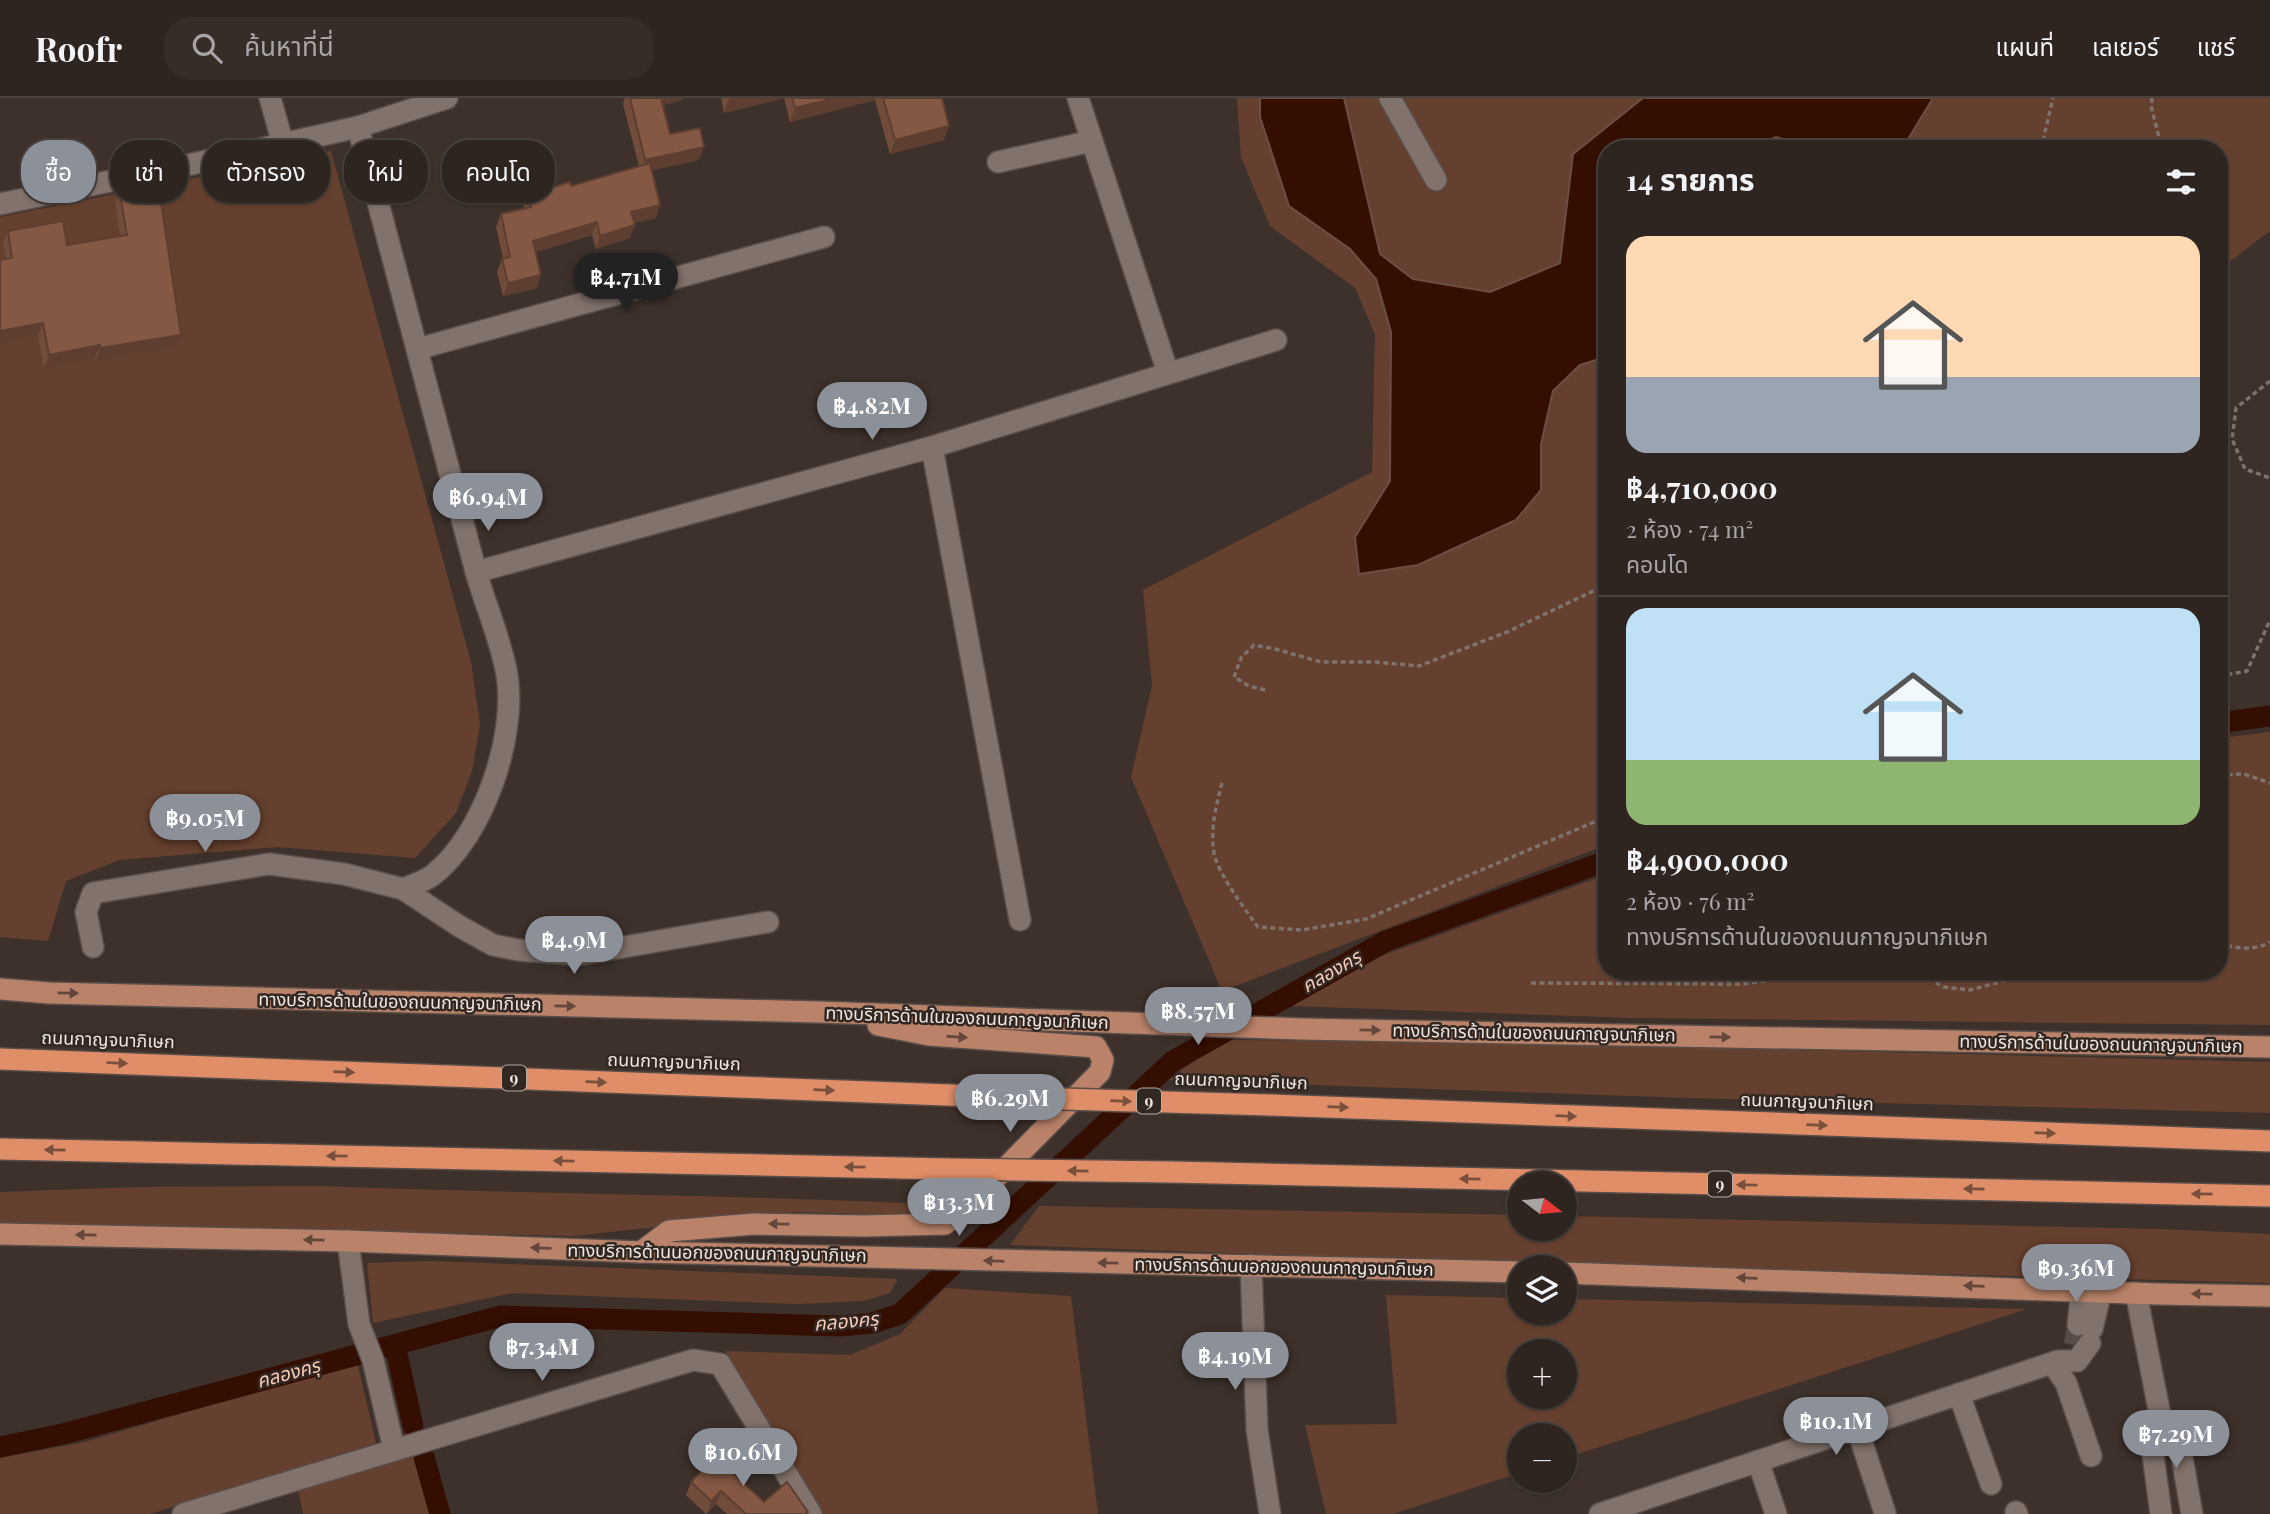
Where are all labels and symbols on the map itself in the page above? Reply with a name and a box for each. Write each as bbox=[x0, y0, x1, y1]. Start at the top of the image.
pin: ฿4.71M bbox=[569, 254, 683, 313]
pin: ฿4.82M bbox=[815, 382, 929, 442]
pin: ฿6.94M bbox=[431, 474, 545, 533]
pin: ฿9.05M bbox=[148, 794, 262, 854]
pin: ฿4.9M bbox=[525, 916, 623, 976]
water label: คลองครุ bbox=[1296, 942, 1366, 998]
street label: ทางบริการด้านในของถนนกาญจนาภิเษก bbox=[258, 987, 542, 1015]
one-way arrow bbox=[57, 988, 79, 999]
pin: ฿8.57M bbox=[1141, 988, 1255, 1047]
one-way arrow bbox=[554, 1000, 576, 1012]
street label: ทางบริการด้านในของถนนกาญจนาภิเษก bbox=[825, 1000, 1109, 1034]
street label: ทางบริการด้านในของถนนกาญจนาภิเษก bbox=[1392, 1018, 1676, 1046]
one-way arrow bbox=[1360, 1024, 1382, 1036]
street label: ถนนกาญจนาภิเษก bbox=[41, 1025, 175, 1053]
street label: ทางบริการด้านในของถนนกาญจนาภิเษก bbox=[1959, 1029, 2243, 1057]
one-way arrow bbox=[1710, 1031, 1732, 1043]
one-way arrow bbox=[947, 1032, 969, 1043]
street label: ถนนกาญจนาภิเษก bbox=[607, 1047, 741, 1075]
one-way arrow bbox=[106, 1058, 128, 1069]
one-way arrow bbox=[334, 1066, 356, 1077]
road number: 9 bbox=[502, 1066, 526, 1090]
street label: ถนนกาญจนาภิเษก bbox=[1174, 1066, 1308, 1094]
pin: ฿6.29M bbox=[953, 1074, 1067, 1134]
one-way arrow bbox=[586, 1076, 608, 1087]
one-way arrow bbox=[813, 1085, 835, 1096]
street label: ถนนกาญจนาภิเษก bbox=[1740, 1087, 1874, 1115]
road number: 9 bbox=[1137, 1088, 1161, 1113]
one-way arrow bbox=[1110, 1095, 1132, 1106]
one-way arrow bbox=[1327, 1102, 1349, 1113]
one-way arrow bbox=[1555, 1110, 1577, 1121]
one-way arrow bbox=[1807, 1119, 1829, 1130]
one-way arrow bbox=[2034, 1128, 2056, 1139]
one-way arrow bbox=[44, 1145, 66, 1156]
one-way arrow bbox=[325, 1150, 347, 1162]
one-way arrow bbox=[553, 1155, 575, 1166]
one-way arrow bbox=[844, 1161, 866, 1172]
one-way arrow bbox=[1067, 1165, 1089, 1176]
north arrow bbox=[1507, 1171, 1577, 1241]
road number: 9 bbox=[1708, 1172, 1732, 1196]
one-way arrow bbox=[1459, 1173, 1481, 1184]
pin: ฿13.3M bbox=[902, 1178, 1016, 1238]
one-way arrow bbox=[1736, 1179, 1758, 1190]
one-way arrow bbox=[1963, 1184, 1985, 1195]
one-way arrow bbox=[2191, 1189, 2213, 1200]
one-way arrow bbox=[768, 1219, 790, 1230]
one-way arrow bbox=[75, 1230, 97, 1241]
one-way arrow bbox=[302, 1235, 324, 1246]
street label: ทางบริการด้านนอกของถนนกาญจนาภิเษก bbox=[567, 1237, 867, 1267]
one-way arrow bbox=[530, 1243, 552, 1254]
pin: ฿9.36M bbox=[2019, 1244, 2133, 1304]
street label: ทางบริการด้านนอกของถนนกาญจนาภิเษก bbox=[1134, 1251, 1434, 1281]
one-way arrow bbox=[983, 1255, 1005, 1266]
one-way arrow bbox=[1097, 1257, 1119, 1269]
one-way arrow bbox=[1736, 1273, 1758, 1284]
one-way arrow bbox=[1963, 1281, 1985, 1292]
one-way arrow bbox=[2191, 1289, 2213, 1300]
water label: คลองครุ bbox=[813, 1304, 881, 1336]
pin: ฿7.34M bbox=[485, 1324, 599, 1383]
pin: ฿4.19M bbox=[1178, 1332, 1292, 1392]
water label: คลองครุ bbox=[253, 1351, 324, 1393]
pin: ฿10.1M bbox=[1779, 1398, 1893, 1457]
pin: ฿7.29M bbox=[2119, 1410, 2233, 1470]
pin: ฿10.6M bbox=[686, 1428, 800, 1488]

